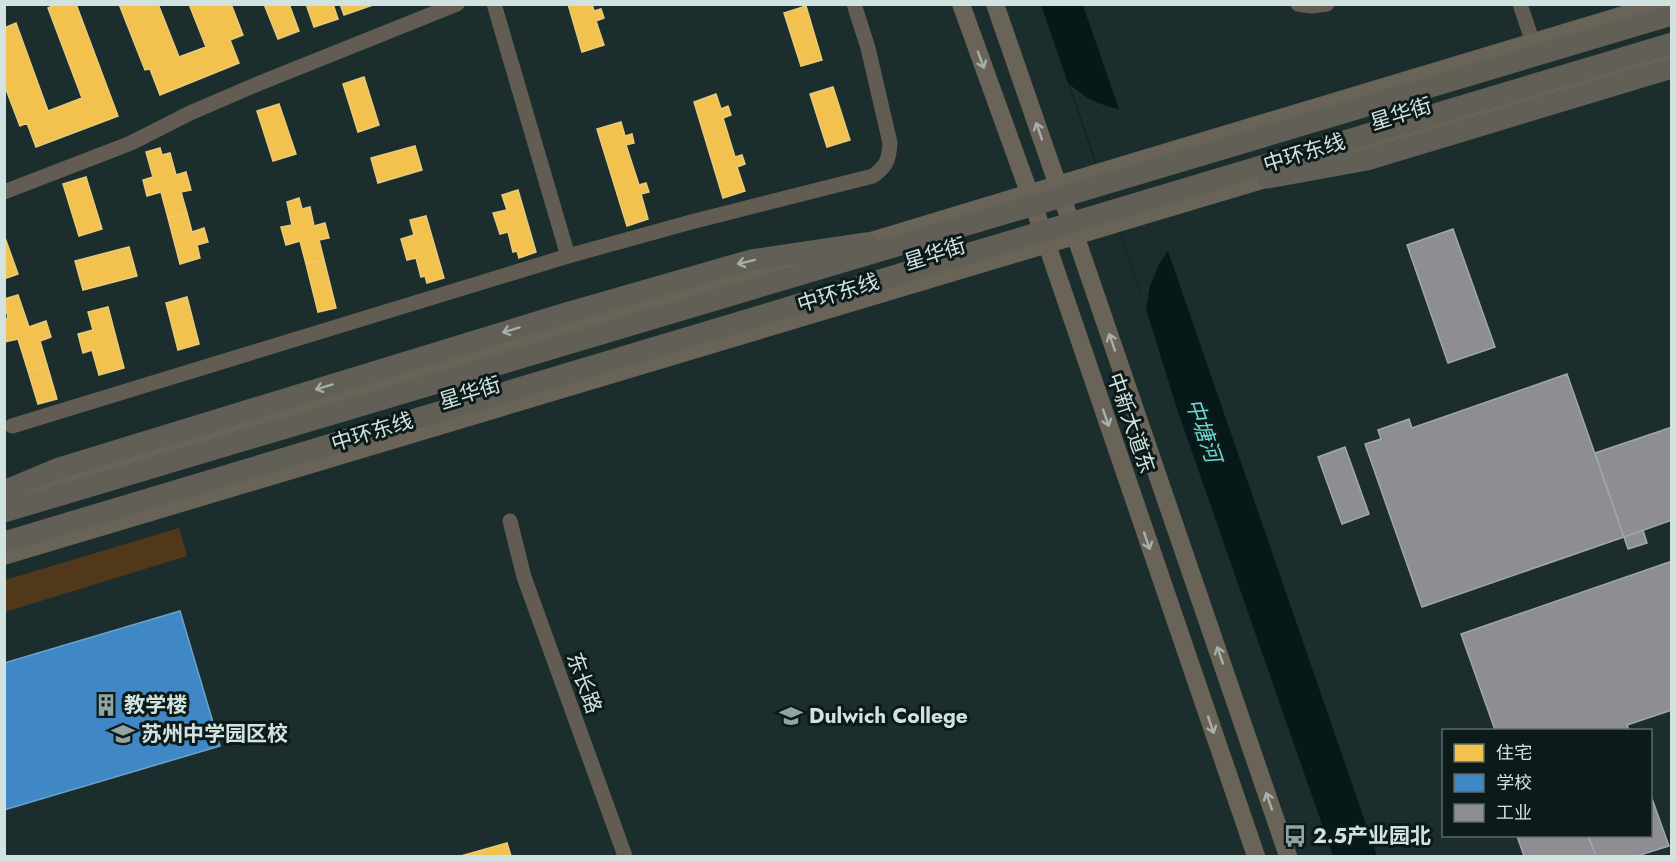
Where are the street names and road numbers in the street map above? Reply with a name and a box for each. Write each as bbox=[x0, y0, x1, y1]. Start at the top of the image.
street label: 星华街 bbox=[1366, 90, 1436, 138]
street label: 中环东线 bbox=[1259, 126, 1349, 180]
street label: 星华街 bbox=[900, 230, 970, 278]
street label: 中环东线 bbox=[793, 266, 883, 320]
street label: 中新大道东 bbox=[1100, 368, 1162, 478]
street label: 星华街 bbox=[435, 369, 505, 417]
street label: 中环东线 bbox=[327, 405, 417, 459]
street label: 东长路 bbox=[559, 648, 609, 718]

